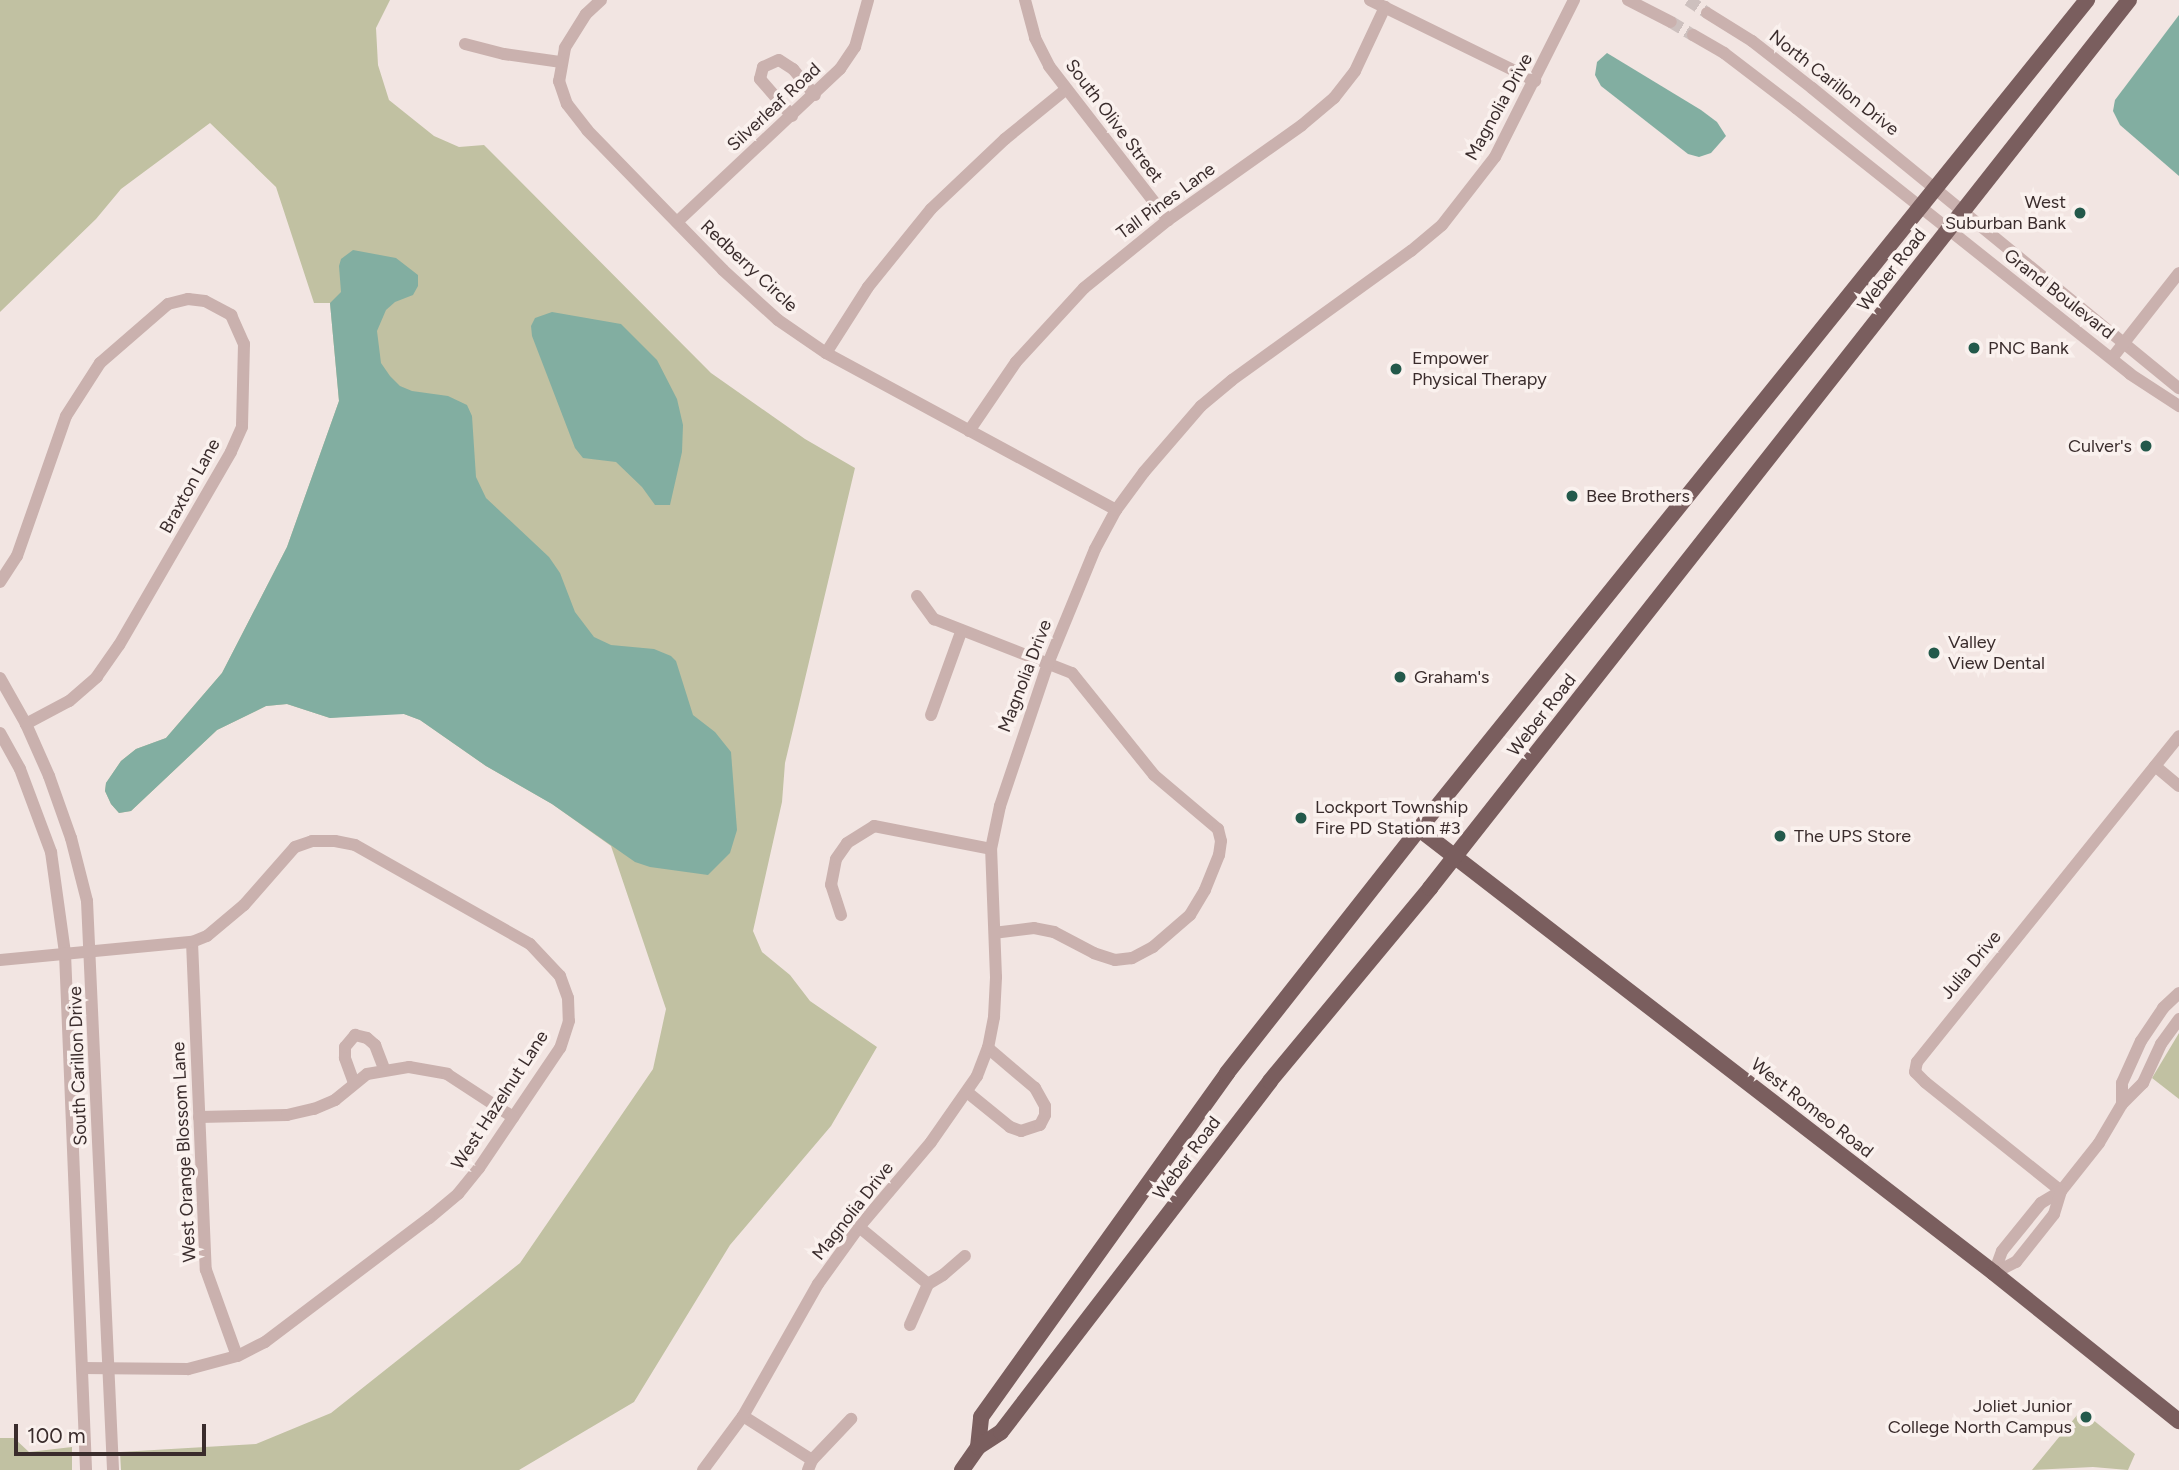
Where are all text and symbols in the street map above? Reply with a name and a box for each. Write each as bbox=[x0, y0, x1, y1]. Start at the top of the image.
street label: North Carillon Drive bbox=[1765, 26, 1903, 140]
street label: Magnolia Drive bbox=[1461, 50, 1537, 164]
street label: South Olive Street bbox=[1061, 55, 1167, 187]
street label: Silverleaf Road bbox=[723, 58, 825, 156]
street label: Tall Pines Lane bbox=[1113, 158, 1219, 244]
place label: West Suburban Bank bbox=[1945, 192, 2066, 234]
marker: West Suburban Bank bbox=[2072, 205, 2088, 221]
street label: Redberry Circle bbox=[696, 216, 802, 316]
street label: Weber Road bbox=[1853, 224, 1931, 316]
street label: Grand Boulevard bbox=[2000, 244, 2118, 344]
place label: PNC Bank bbox=[1988, 337, 2069, 359]
marker: PNC Bank bbox=[1966, 340, 1982, 356]
place label: Empower Physical Therapy bbox=[1412, 348, 1547, 390]
marker: Empower Physical Therapy bbox=[1386, 359, 1406, 379]
street label: Braxton Lane bbox=[155, 435, 225, 537]
place label: Culver's bbox=[2068, 435, 2132, 457]
marker: Culver's bbox=[2138, 438, 2154, 454]
place label: Bee Brothers bbox=[1586, 485, 1690, 507]
marker: Bee Brothers bbox=[1564, 488, 1580, 504]
street label: Magnolia Drive bbox=[994, 617, 1056, 735]
place label: Valley View Dental bbox=[1948, 632, 2045, 674]
marker: Valley View Dental bbox=[1926, 645, 1942, 661]
place label: Graham's bbox=[1414, 666, 1489, 688]
marker: Graham's bbox=[1392, 669, 1408, 685]
street label: Weber Road bbox=[1503, 669, 1581, 761]
place label: Lockport Township Fire PD Station #3 bbox=[1315, 797, 1468, 840]
marker: Lockport Township Fire PD Station #3 bbox=[1293, 810, 1309, 826]
place label: The UPS Store bbox=[1794, 825, 1911, 847]
marker: The UPS Store bbox=[1772, 828, 1788, 844]
street label: Julia Drive bbox=[1936, 926, 2006, 1004]
street label: South Carillon Drive bbox=[64, 986, 92, 1146]
street label: West Hazelnut Lane bbox=[447, 1027, 553, 1173]
street label: West Orange Blossom Lane bbox=[167, 1041, 201, 1263]
street label: West Romeo Road bbox=[1747, 1054, 1877, 1162]
street label: Weber Road bbox=[1149, 1112, 1225, 1204]
street label: Magnolia Drive bbox=[808, 1158, 898, 1264]
place label: Joliet Junior College North Campus bbox=[1888, 1396, 2072, 1438]
marker: Joliet Junior College North Campus bbox=[2078, 1409, 2094, 1425]
scale bar bbox=[18, 1410, 210, 1454]
text: 100 m bbox=[27, 1423, 86, 1448]

